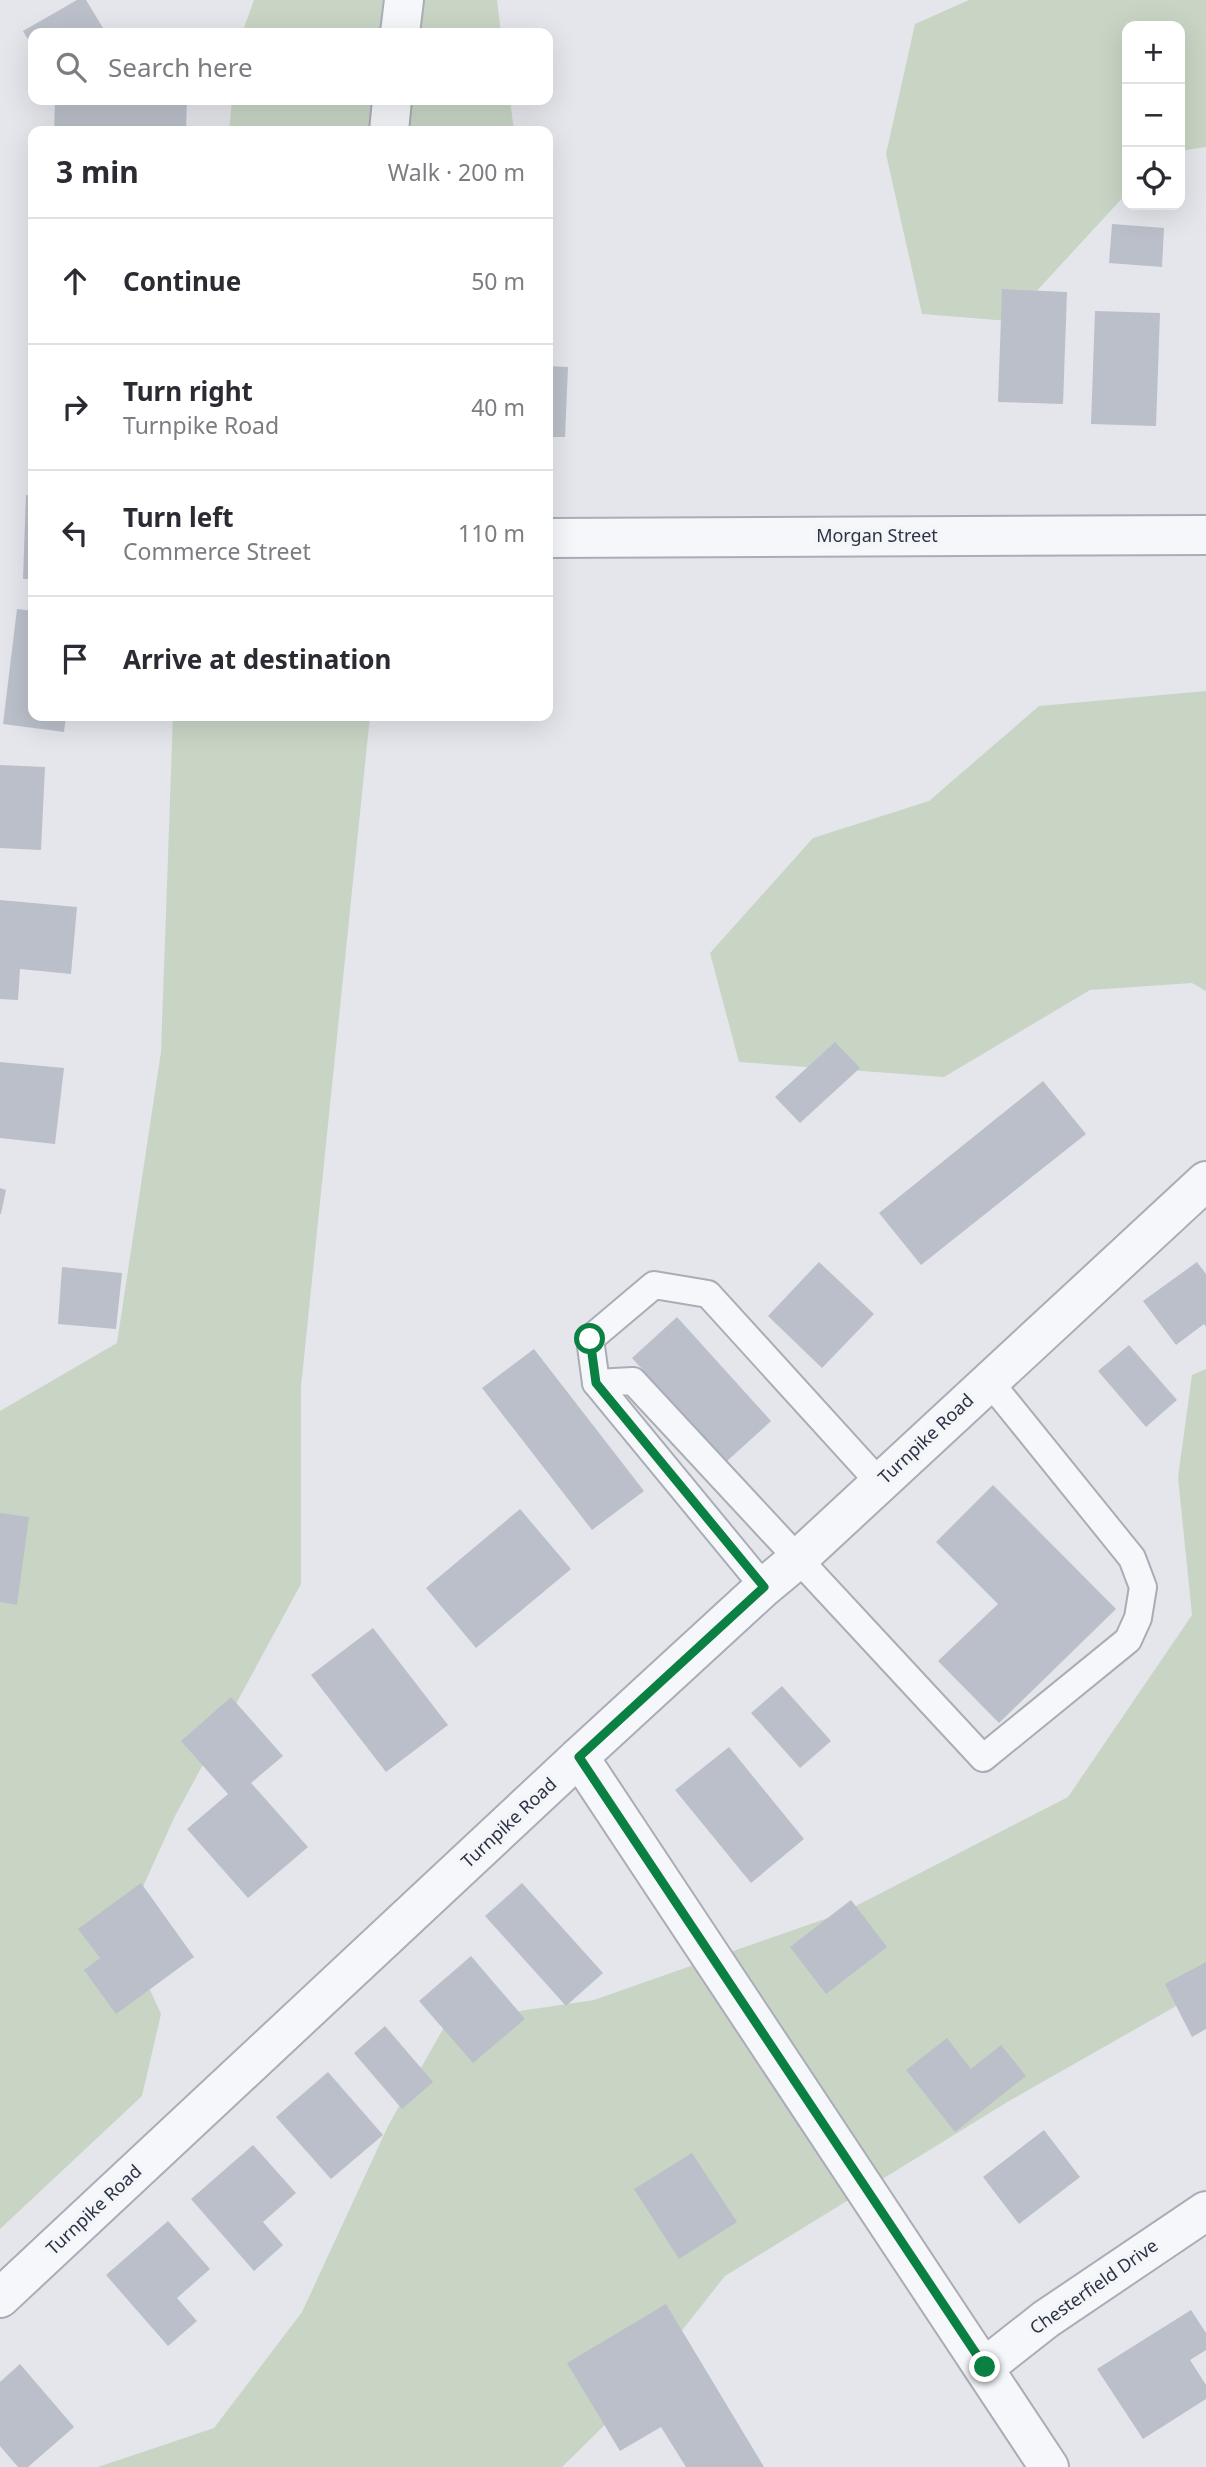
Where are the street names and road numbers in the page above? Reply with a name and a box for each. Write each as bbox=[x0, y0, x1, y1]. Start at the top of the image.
street label: Morgan Street bbox=[816, 523, 938, 547]
street label: Turnpike Road bbox=[872, 1388, 978, 1489]
street label: Turnpike Road bbox=[455, 1772, 561, 1873]
street label: Turnpike Road bbox=[40, 2159, 146, 2260]
street label: Chesterfield Drive bbox=[1025, 2233, 1162, 2339]

